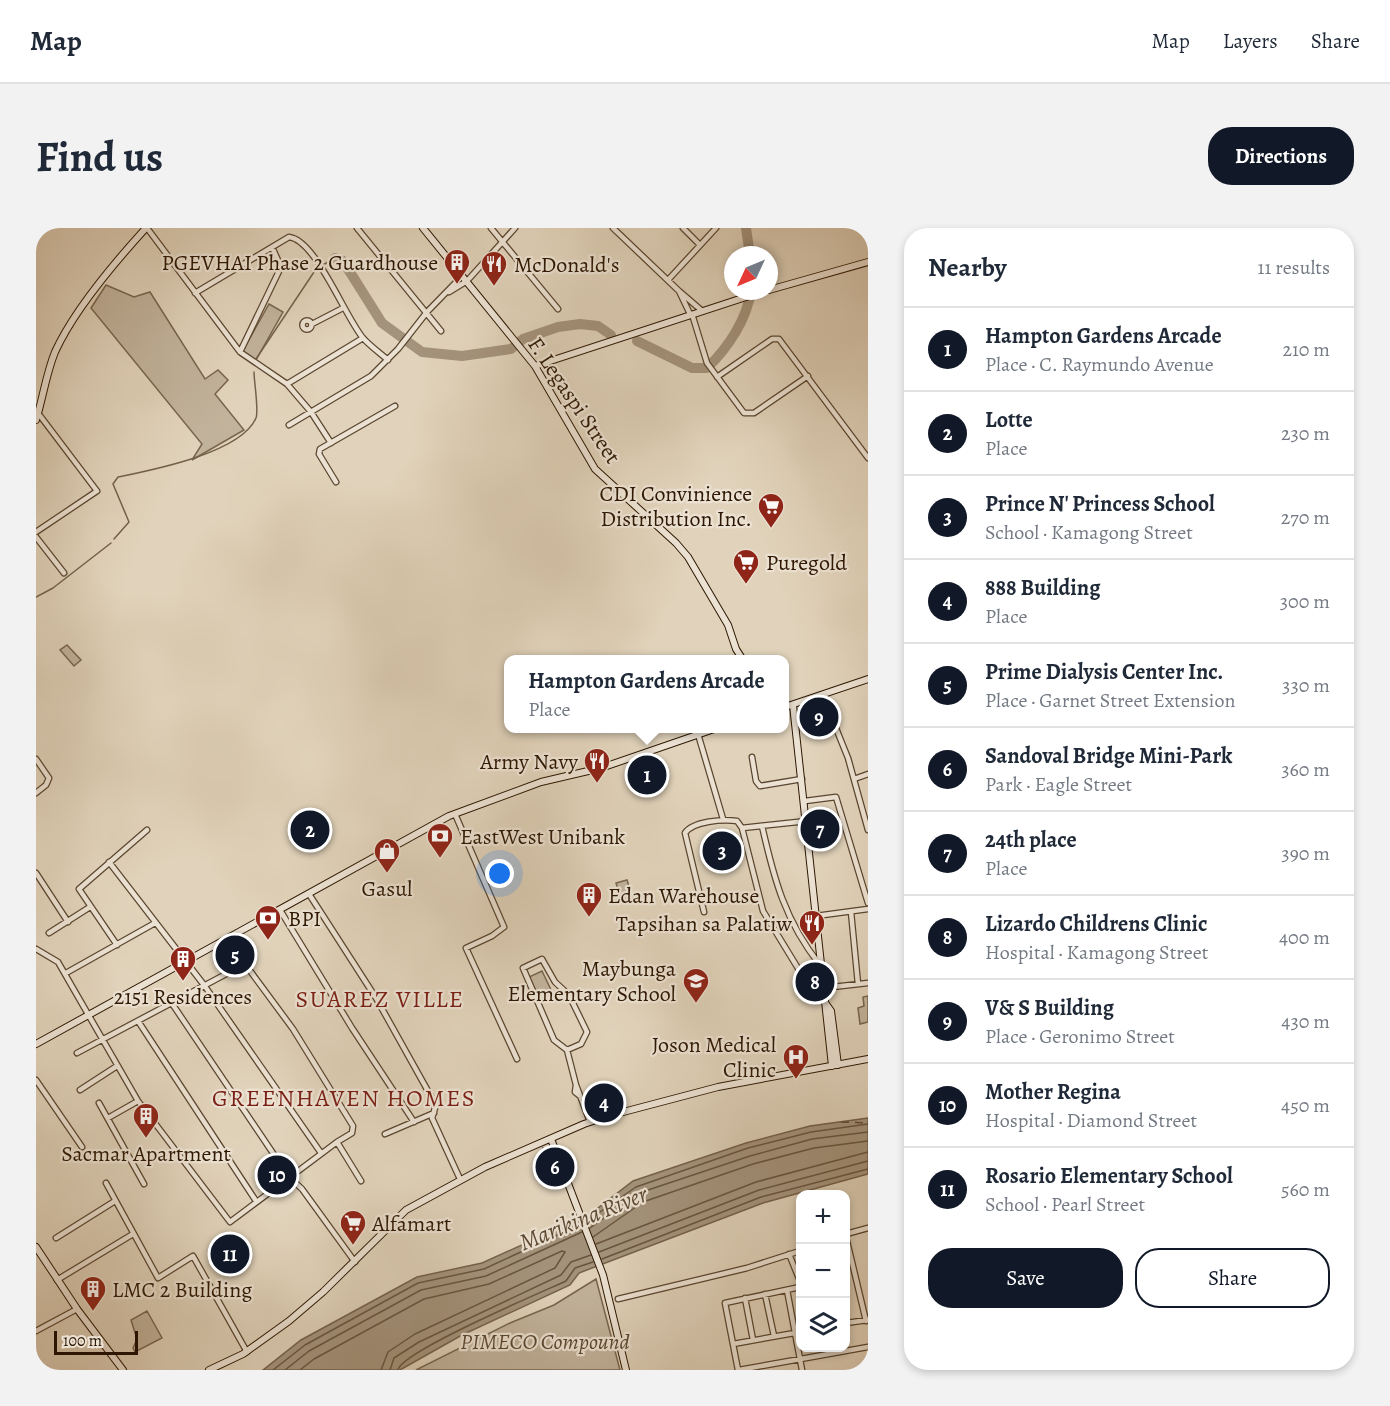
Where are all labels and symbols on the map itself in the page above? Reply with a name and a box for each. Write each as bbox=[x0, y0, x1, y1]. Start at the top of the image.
north arrow bbox=[724, 246, 778, 300]
building icon: PGEVHAI Phase 2 Guardhouse bbox=[442, 247, 472, 285]
place label: PGEVHAI Phase 2 Guardhouse bbox=[162, 248, 438, 278]
restaurant icon: McDonald's bbox=[479, 249, 509, 287]
place label: McDonald's bbox=[514, 250, 620, 280]
street label: F. Legaspi Street bbox=[521, 331, 628, 470]
place label: CDI Convinience Distribution Inc. bbox=[600, 479, 752, 534]
supermarket icon: CDI Convinience Distribution Inc. bbox=[756, 491, 786, 529]
supermarket icon: Puregold bbox=[731, 547, 761, 585]
place label: Puregold bbox=[766, 548, 847, 578]
pin: 9 bbox=[800, 694, 838, 740]
restaurant icon: Army Navy bbox=[582, 746, 612, 784]
place label: Army Navy bbox=[479, 747, 578, 777]
pin: 1 bbox=[628, 752, 666, 798]
pin: 7 bbox=[800, 806, 840, 852]
pin: 2 bbox=[290, 808, 330, 852]
bank icon: EastWest Unibank bbox=[425, 821, 455, 859]
place label: EastWest Unibank bbox=[460, 822, 625, 852]
pin: 3 bbox=[702, 828, 742, 874]
shop icon: Gasul bbox=[372, 836, 402, 874]
your location bbox=[485, 859, 514, 888]
place label: Gasul bbox=[362, 874, 412, 904]
building icon: Edan Warehouse bbox=[574, 880, 604, 918]
place label: Edan Warehouse bbox=[608, 881, 759, 911]
bank icon: BPI bbox=[253, 903, 283, 941]
place label: BPI bbox=[288, 904, 321, 934]
restaurant icon: Tapsihan sa Palatiw bbox=[797, 908, 827, 946]
place label: Tapsihan sa Palatiw bbox=[616, 909, 792, 939]
pin: 5 bbox=[216, 932, 254, 978]
building icon: 2151 Residences bbox=[168, 944, 198, 982]
place label: Maybunga Elementary School bbox=[508, 954, 677, 1009]
pin: 8 bbox=[796, 960, 834, 1005]
school or university icon: Maybunga Elementary School bbox=[681, 966, 711, 1004]
place label: 2151 Residences bbox=[114, 982, 252, 1012]
district label: SUAREZ VILLE bbox=[296, 983, 464, 1015]
place label: Joson Medical Clinic bbox=[652, 1030, 776, 1085]
hospital icon: Joson Medical Clinic bbox=[781, 1042, 811, 1080]
pin: 4 bbox=[584, 1080, 624, 1126]
district label: GREENHAVEN HOMES bbox=[212, 1082, 476, 1114]
building icon: Sacmar Apartment bbox=[131, 1101, 161, 1139]
place label: Sacmar Apartment bbox=[61, 1139, 231, 1169]
pin: 6 bbox=[536, 1144, 574, 1190]
pin: 10 bbox=[258, 1152, 296, 1198]
water label: Marikina River bbox=[514, 1178, 652, 1258]
supermarket icon: Alfamart bbox=[338, 1208, 368, 1246]
place label: Alfamart bbox=[371, 1209, 451, 1239]
pin: 11 bbox=[210, 1232, 250, 1276]
building icon: LMC 2 Building bbox=[78, 1274, 108, 1312]
place label: LMC 2 Building bbox=[112, 1275, 252, 1305]
park label: PIMECO Compound bbox=[460, 1327, 630, 1357]
scale bar bbox=[54, 1328, 138, 1356]

